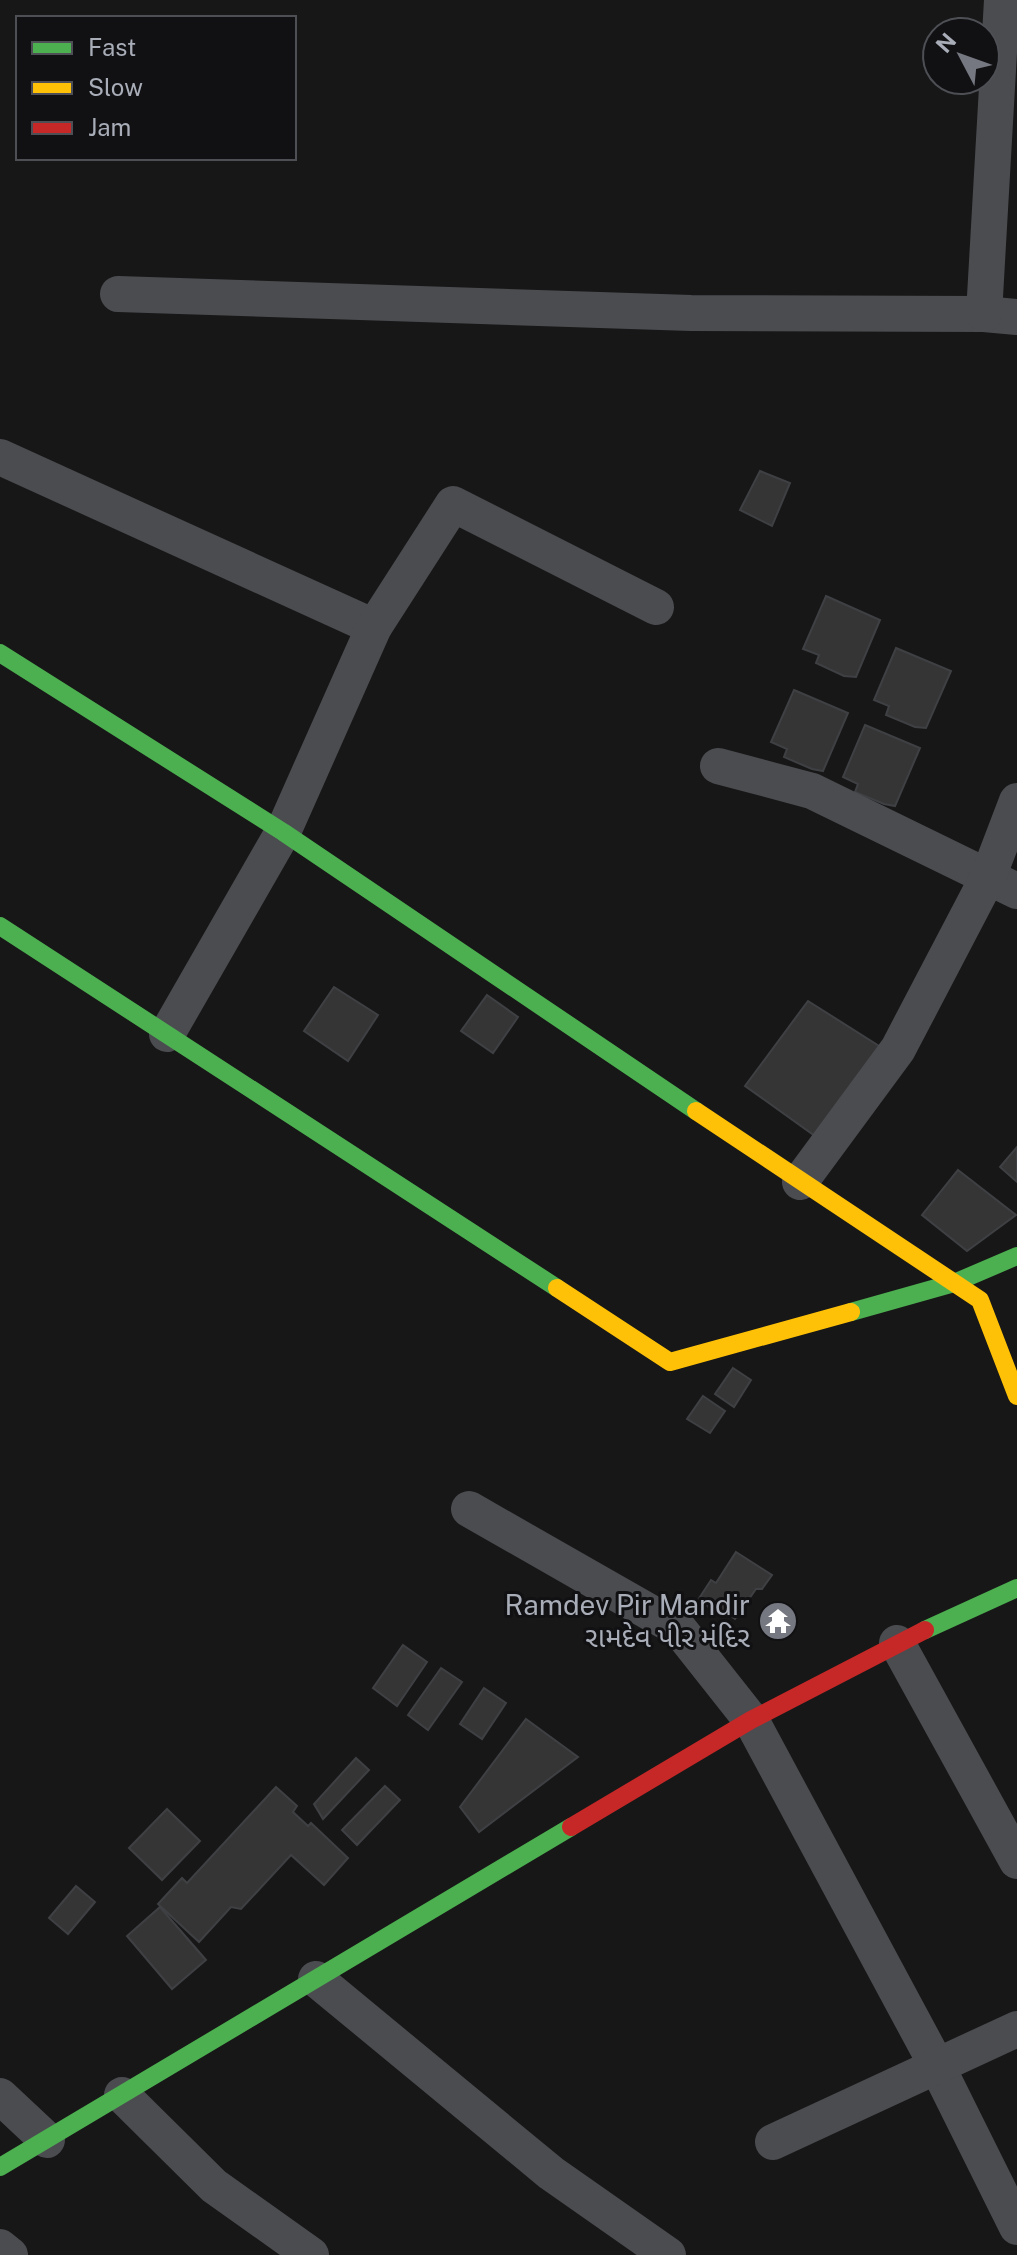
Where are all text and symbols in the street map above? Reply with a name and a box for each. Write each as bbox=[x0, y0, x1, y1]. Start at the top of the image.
legend bbox=[16, 16, 296, 160]
north arrow bbox=[921, 16, 1001, 96]
text: N bbox=[930, 28, 961, 58]
text: Fast bbox=[88, 33, 136, 61]
text: Slow bbox=[88, 73, 143, 101]
text: Jam bbox=[88, 113, 131, 141]
place label: Ramdev Pir Mandir રામદેવ પીર મંદિર bbox=[505, 1588, 751, 1653]
temple icon: Ramdev Pir Mandir રામદેવ પીર મંદિર bbox=[757, 1600, 799, 1642]

